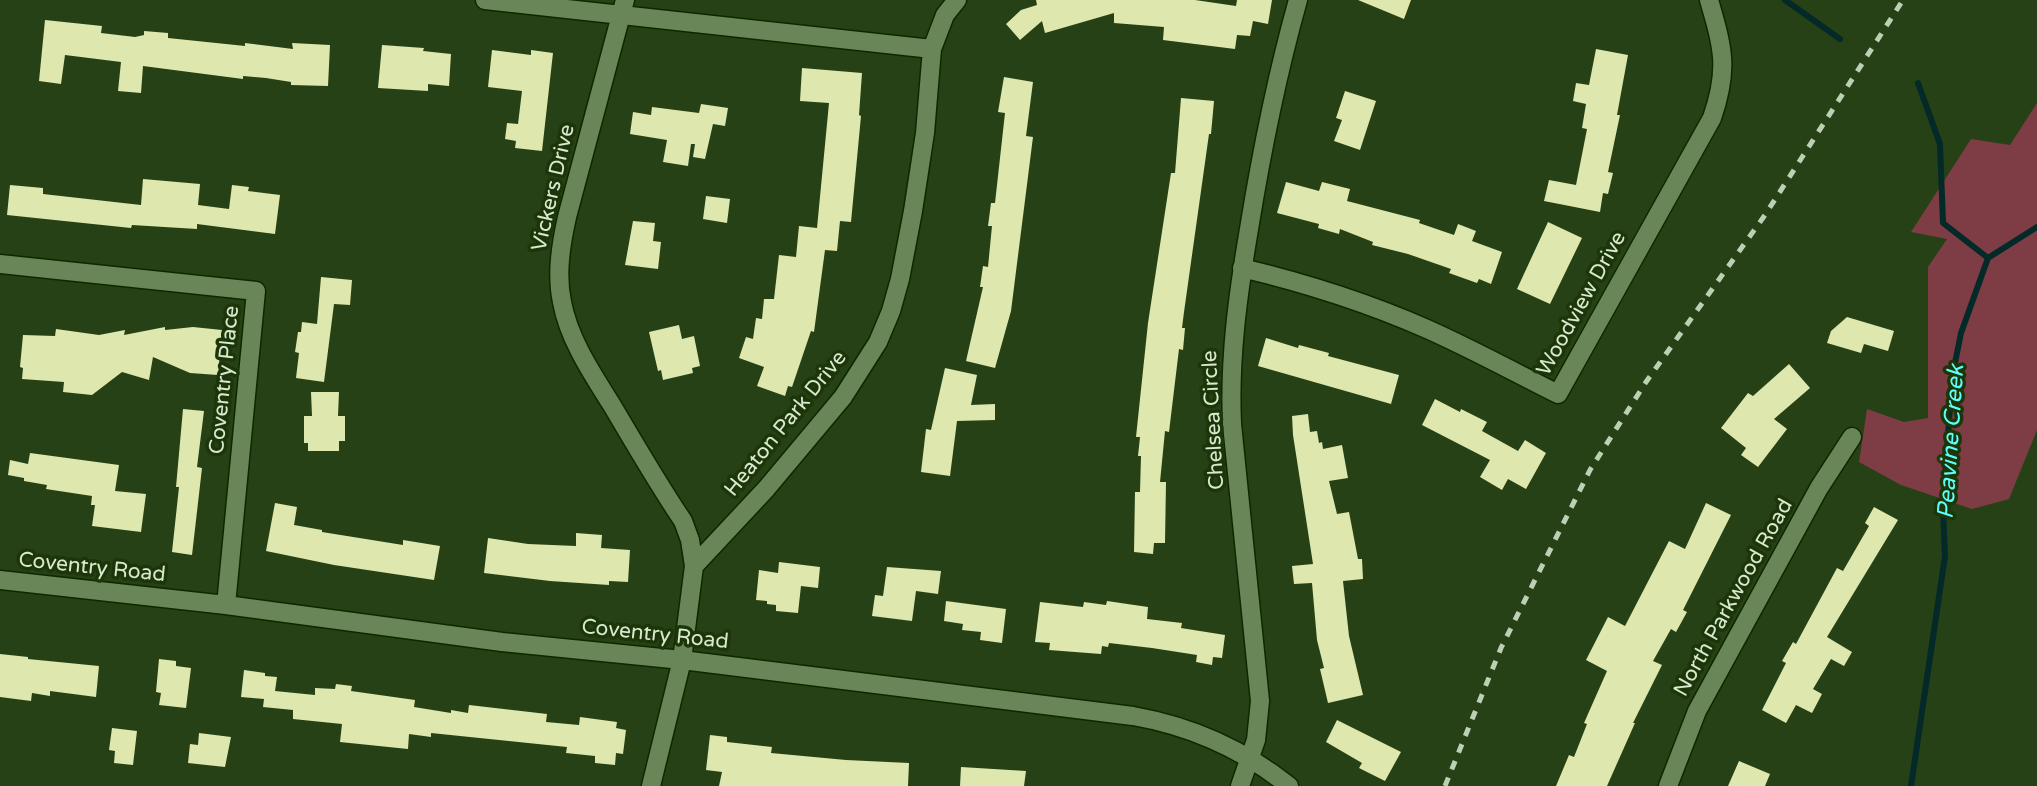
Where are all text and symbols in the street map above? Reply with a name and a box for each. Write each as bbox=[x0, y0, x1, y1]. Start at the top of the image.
street label: Vickers Drive bbox=[527, 122, 581, 254]
street label: Woodview Drive bbox=[1532, 227, 1632, 381]
street label: Coventry Place bbox=[205, 305, 245, 455]
street label: Heaton Park Drive bbox=[720, 346, 852, 502]
street label: Chelsea Circle bbox=[1198, 350, 1230, 490]
water label: Peavine Creek bbox=[1933, 364, 1971, 520]
street label: North Parkwood Road bbox=[1669, 495, 1799, 701]
street label: Coventry Road bbox=[17, 548, 167, 588]
street label: Coventry Road bbox=[580, 615, 730, 655]

